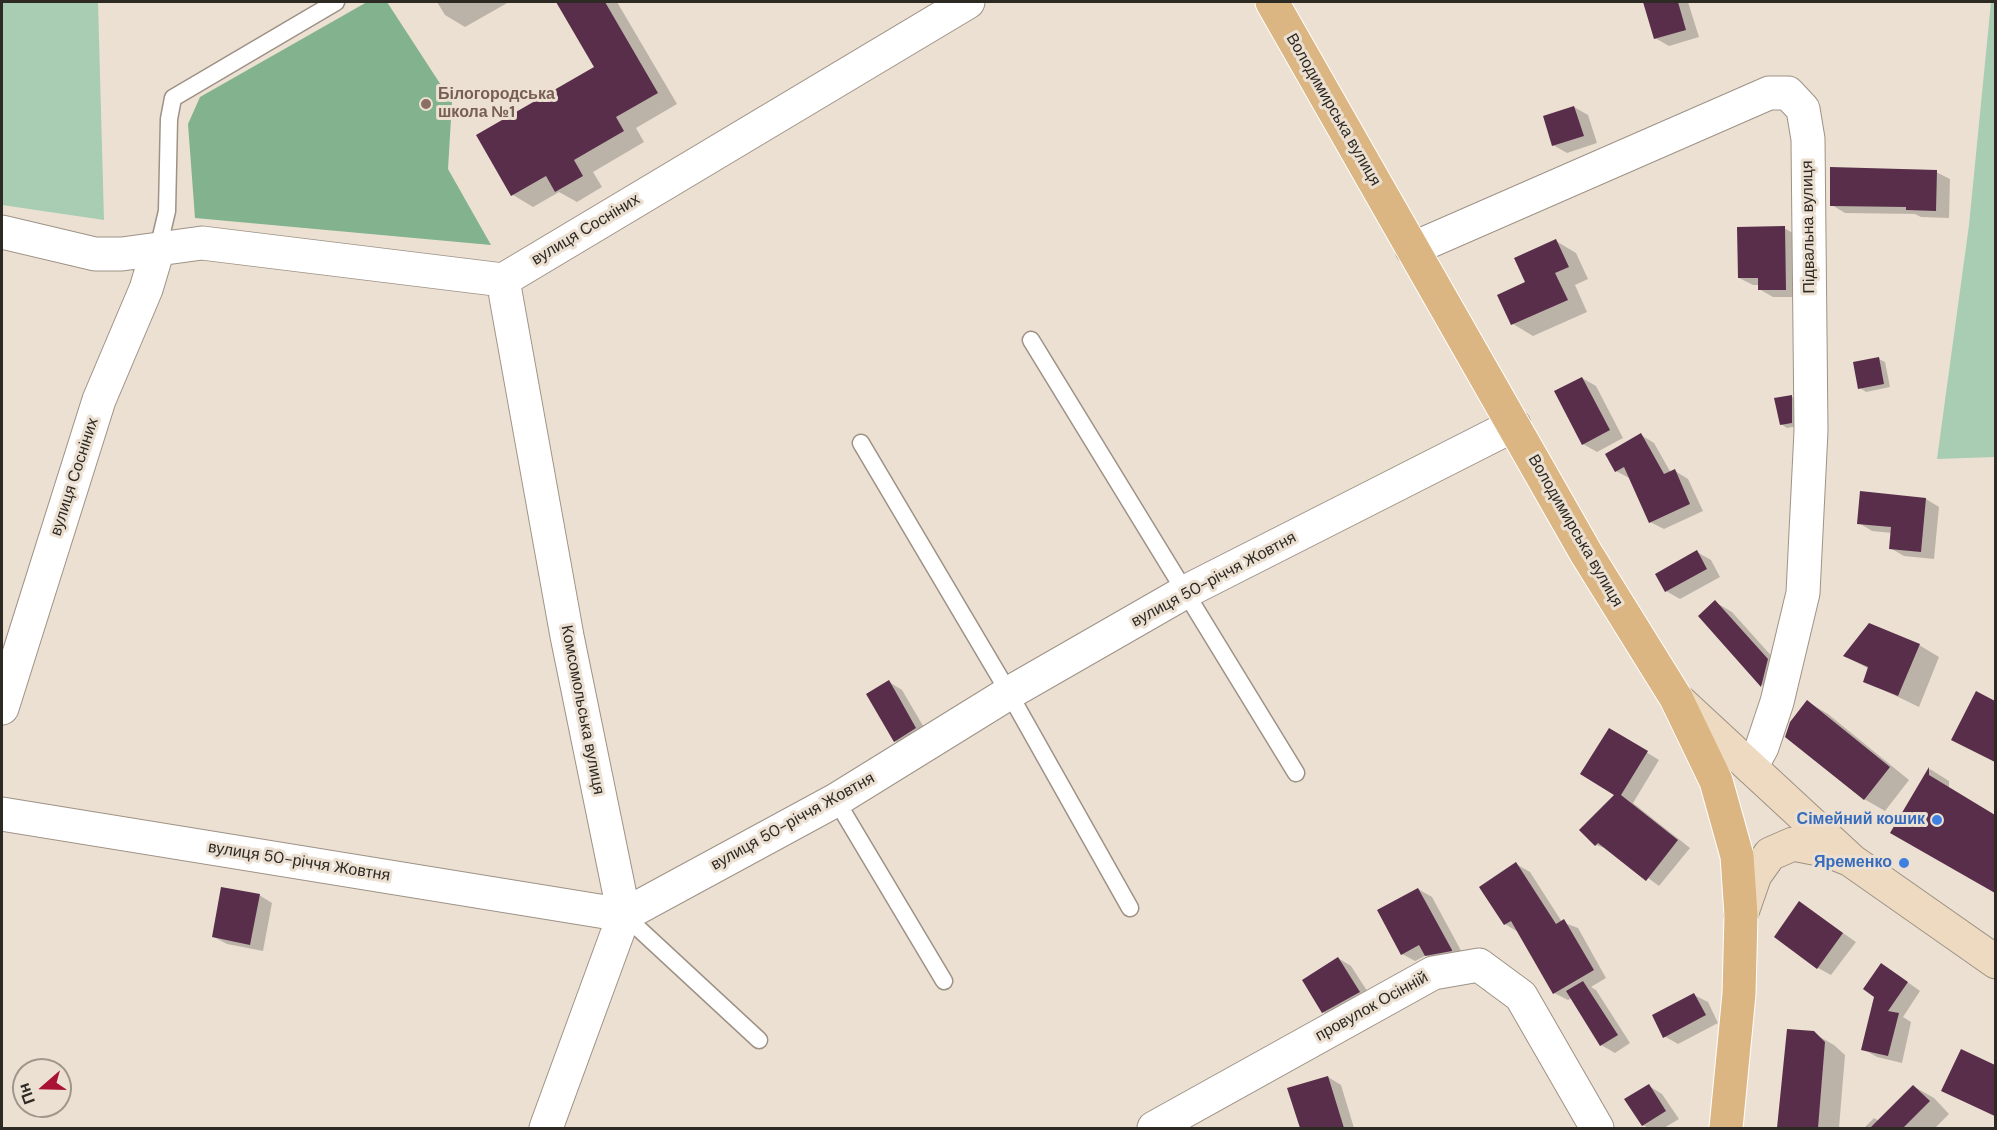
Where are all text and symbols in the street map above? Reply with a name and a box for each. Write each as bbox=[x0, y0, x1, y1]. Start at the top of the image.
street label: Володимирська вулиця bbox=[1281, 30, 1385, 190]
place label: Білогородська школа №1 bbox=[438, 85, 555, 123]
marker: Білогородська школа №1 bbox=[419, 97, 433, 111]
street label: Підвальна вулиця bbox=[1798, 160, 1820, 294]
street label: вулиця Сосніних bbox=[528, 190, 644, 270]
street label: вулиця Сосніних bbox=[47, 416, 103, 538]
street label: Володимирська вулиця bbox=[1523, 451, 1627, 611]
street label: вулиця 50-річчя Жовтня bbox=[1128, 528, 1300, 632]
street label: Комсомольська вулиця bbox=[556, 624, 608, 796]
street label: вулиця 50-річчя Жовтня bbox=[708, 769, 878, 875]
place label: Сімейний кошик bbox=[1797, 810, 1925, 830]
marker: Сімейний кошик bbox=[1930, 813, 1944, 827]
street label: вулиця 50-річчя Жовтня bbox=[207, 838, 391, 886]
place label: Яременко bbox=[1814, 853, 1892, 873]
marker: Яременко bbox=[1897, 856, 1911, 870]
street label: провулок Осінній bbox=[1312, 968, 1432, 1046]
north arrow bbox=[12, 1058, 72, 1118]
text: Пн bbox=[13, 1080, 40, 1107]

